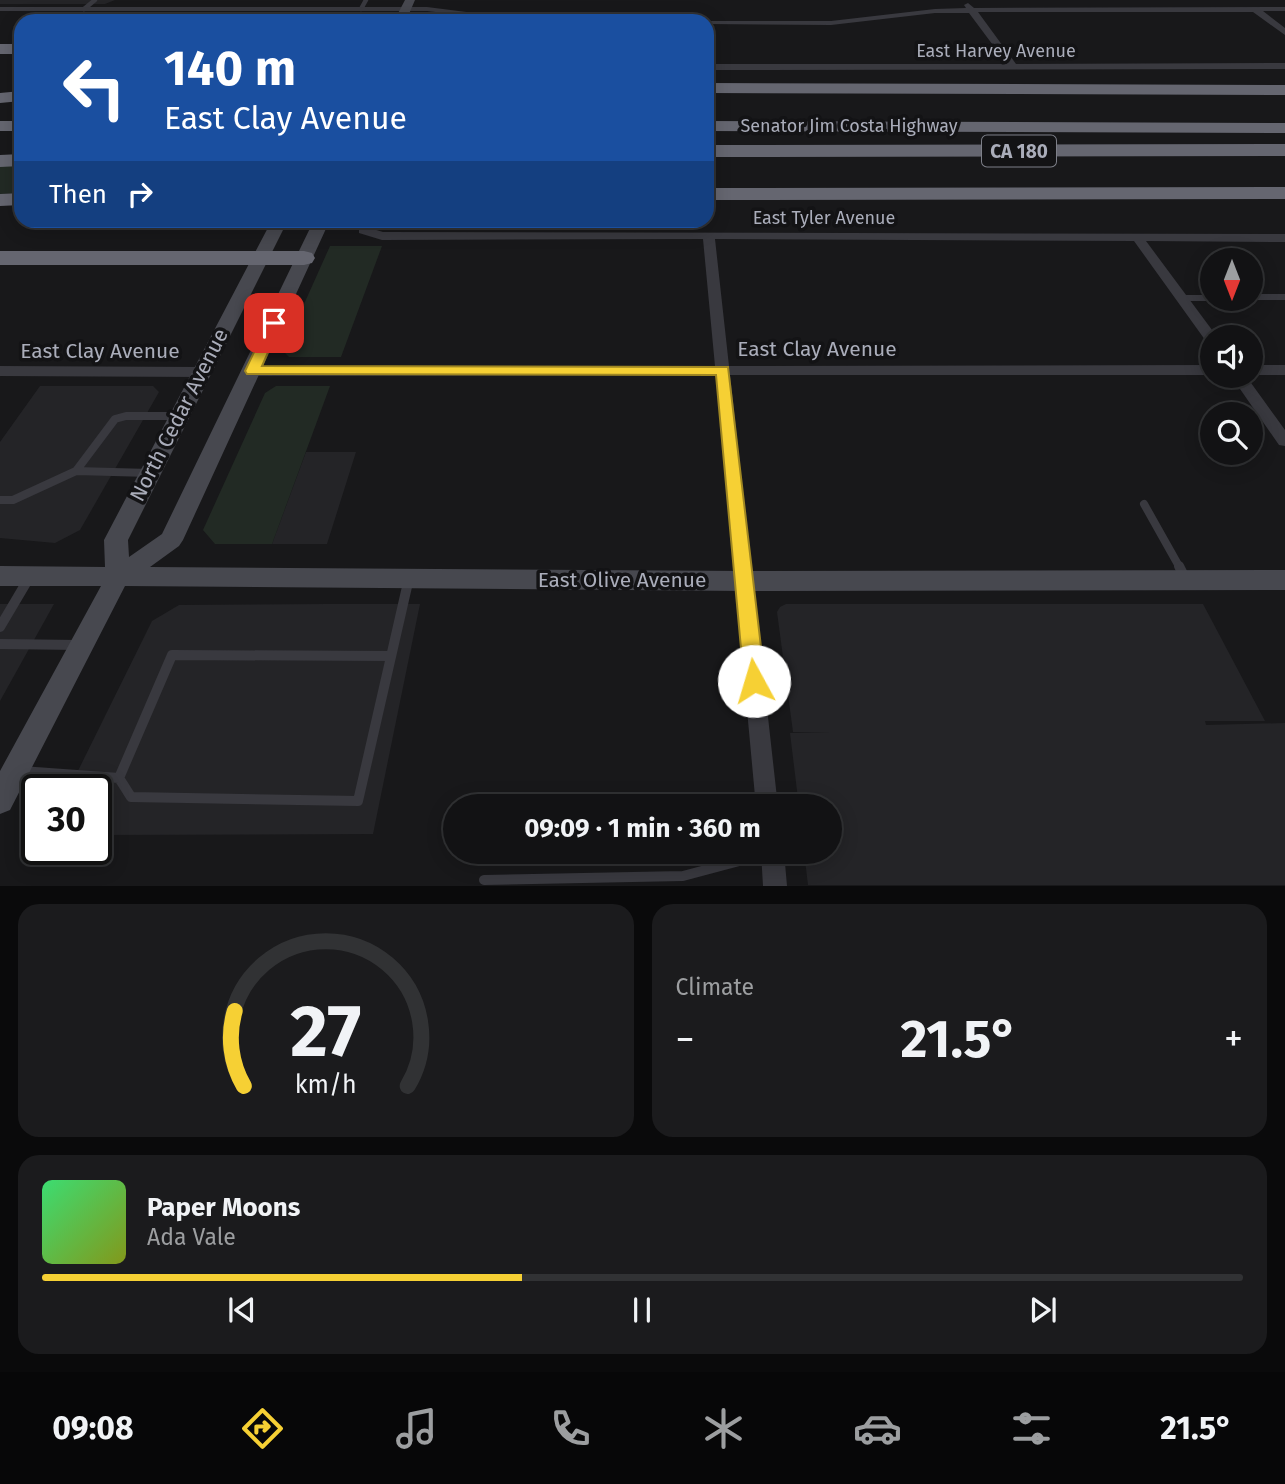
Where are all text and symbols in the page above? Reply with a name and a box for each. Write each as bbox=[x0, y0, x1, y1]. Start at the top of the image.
text: 140 m bbox=[164, 39, 296, 98]
street label: East Harvey Avenue bbox=[916, 40, 1076, 62]
icon: left bbox=[49, 42, 140, 133]
text: East Clay Avenue bbox=[164, 99, 407, 137]
street label: Senator Jim Costa Highway bbox=[740, 115, 958, 137]
road number: CA 180 bbox=[982, 136, 1056, 167]
icon: right bbox=[121, 175, 159, 213]
text: Then bbox=[49, 179, 107, 210]
street label: East Tyler Avenue bbox=[753, 207, 895, 229]
north arrow bbox=[1200, 248, 1264, 312]
map controls bbox=[1200, 248, 1263, 465]
pin bbox=[244, 293, 304, 353]
icon: arrive bbox=[255, 304, 293, 342]
street label: North Cedar Avenue bbox=[124, 324, 234, 506]
button: sound bbox=[1200, 325, 1263, 388]
street label: East Clay Avenue bbox=[737, 336, 897, 362]
street label: East Clay Avenue bbox=[20, 338, 180, 364]
button: search bbox=[1200, 402, 1263, 465]
street label: East Olive Avenue bbox=[538, 567, 706, 593]
position arrow bbox=[717, 644, 791, 718]
speed limit sign: 30 bbox=[21, 774, 112, 865]
text: 09:09 · 1 min · 360 m bbox=[524, 813, 761, 844]
text: Climate bbox=[676, 973, 754, 1001]
text: 27 bbox=[290, 989, 361, 1076]
text: 21.5° bbox=[901, 1008, 1018, 1071]
text: − bbox=[676, 1016, 695, 1062]
text: + bbox=[1224, 1016, 1243, 1062]
text: km/h bbox=[295, 1070, 357, 1100]
text: Paper Moons bbox=[147, 1192, 300, 1223]
text: Ada Vale bbox=[147, 1223, 236, 1251]
icon: previous bbox=[223, 1291, 261, 1329]
icon: pause bbox=[623, 1291, 661, 1329]
icon: next bbox=[1024, 1291, 1062, 1329]
icon: directions bbox=[238, 1404, 287, 1453]
icon: music bbox=[392, 1404, 441, 1453]
icon: phone bbox=[546, 1404, 595, 1453]
icon: climate bbox=[699, 1404, 748, 1453]
icon: car bbox=[853, 1404, 902, 1453]
icon: filters bbox=[1007, 1404, 1056, 1453]
text: 09:08 bbox=[52, 1409, 134, 1447]
text: 21.5° bbox=[1160, 1409, 1233, 1447]

